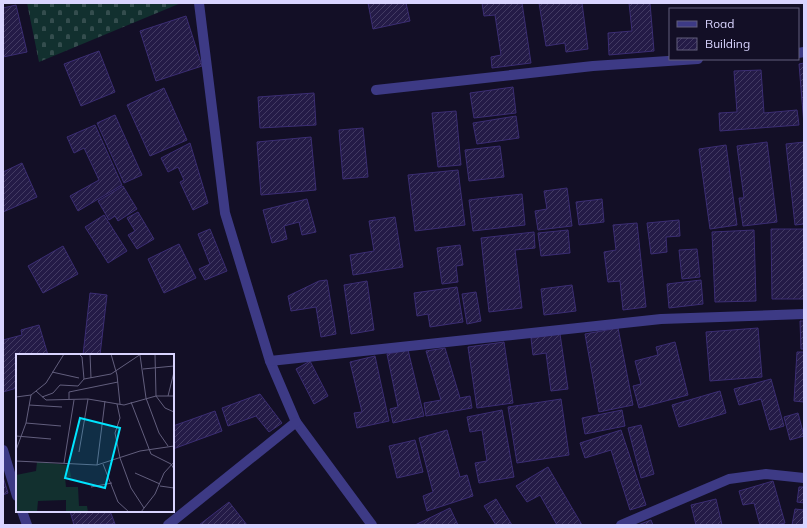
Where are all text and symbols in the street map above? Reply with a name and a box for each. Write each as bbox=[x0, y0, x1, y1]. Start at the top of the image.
legend bbox=[669, 8, 799, 60]
text: Road bbox=[705, 16, 734, 31]
text: Building bbox=[705, 36, 750, 51]
inset map bbox=[16, 354, 174, 512]

